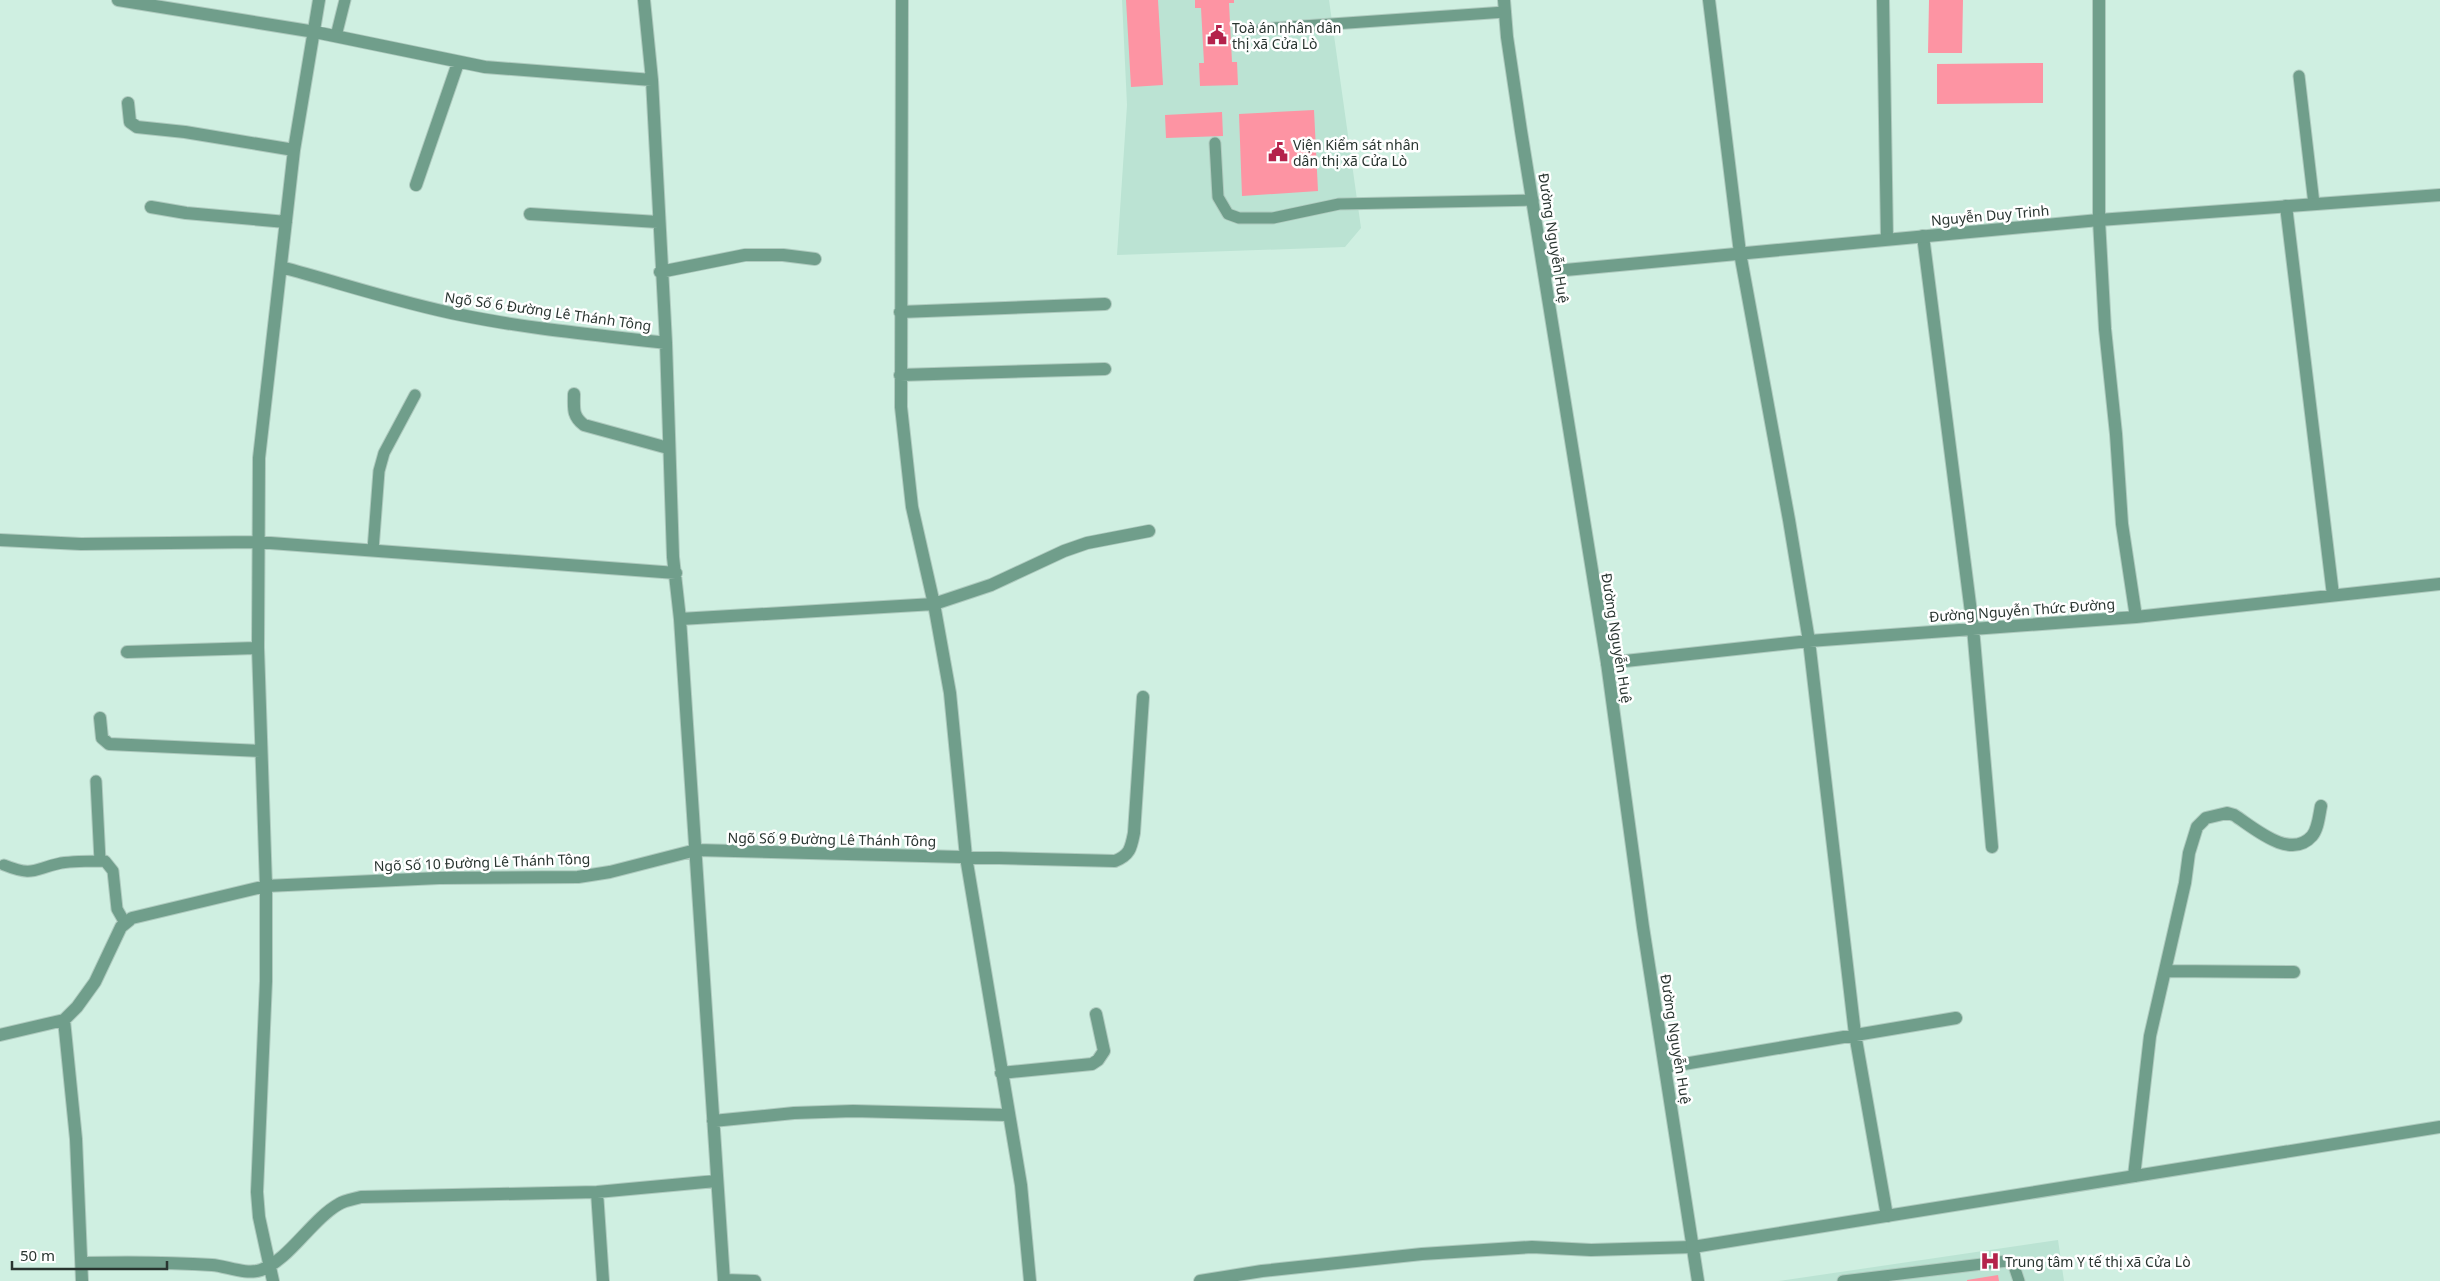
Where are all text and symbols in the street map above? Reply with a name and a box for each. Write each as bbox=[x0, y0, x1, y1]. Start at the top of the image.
place label: Toà án nhân dân thị xã Cửa Lò bbox=[1232, 18, 1341, 53]
public building icon: Toà án nhân dân thị xã Cửa Lò bbox=[1206, 24, 1228, 46]
place label: Viện Kiểm sát nhân dân thị xã Cửa Lò bbox=[1293, 135, 1419, 170]
public building icon: Viện Kiểm sát nhân dân thị xã Cửa Lò bbox=[1267, 141, 1289, 163]
street label: Đường Nguyễn Huệ bbox=[1534, 172, 1574, 304]
street label: Nguyễn Duy Trinh bbox=[1930, 200, 2050, 230]
street label: Ngõ Số 6 Đường Lê Thánh Tông bbox=[443, 287, 653, 335]
street label: Đường Nguyễn Huệ bbox=[1597, 572, 1637, 704]
street label: Đường Nguyễn Thức Đường bbox=[1928, 594, 2116, 626]
street label: Ngõ Số 9 Đường Lê Thánh Tông bbox=[728, 828, 936, 850]
street label: Ngõ Số 10 Đường Lê Thánh Tông bbox=[373, 849, 591, 875]
street label: Đường Nguyễn Huệ bbox=[1656, 973, 1696, 1105]
scale bar bbox=[12, 1238, 168, 1270]
text: 50 m bbox=[20, 1245, 55, 1265]
hospital icon: Trung tâm Y tế thị xã Cửa Lò bbox=[1979, 1250, 2001, 1272]
place label: Trung tâm Y tế thị xã Cửa Lò bbox=[2005, 1252, 2191, 1271]

